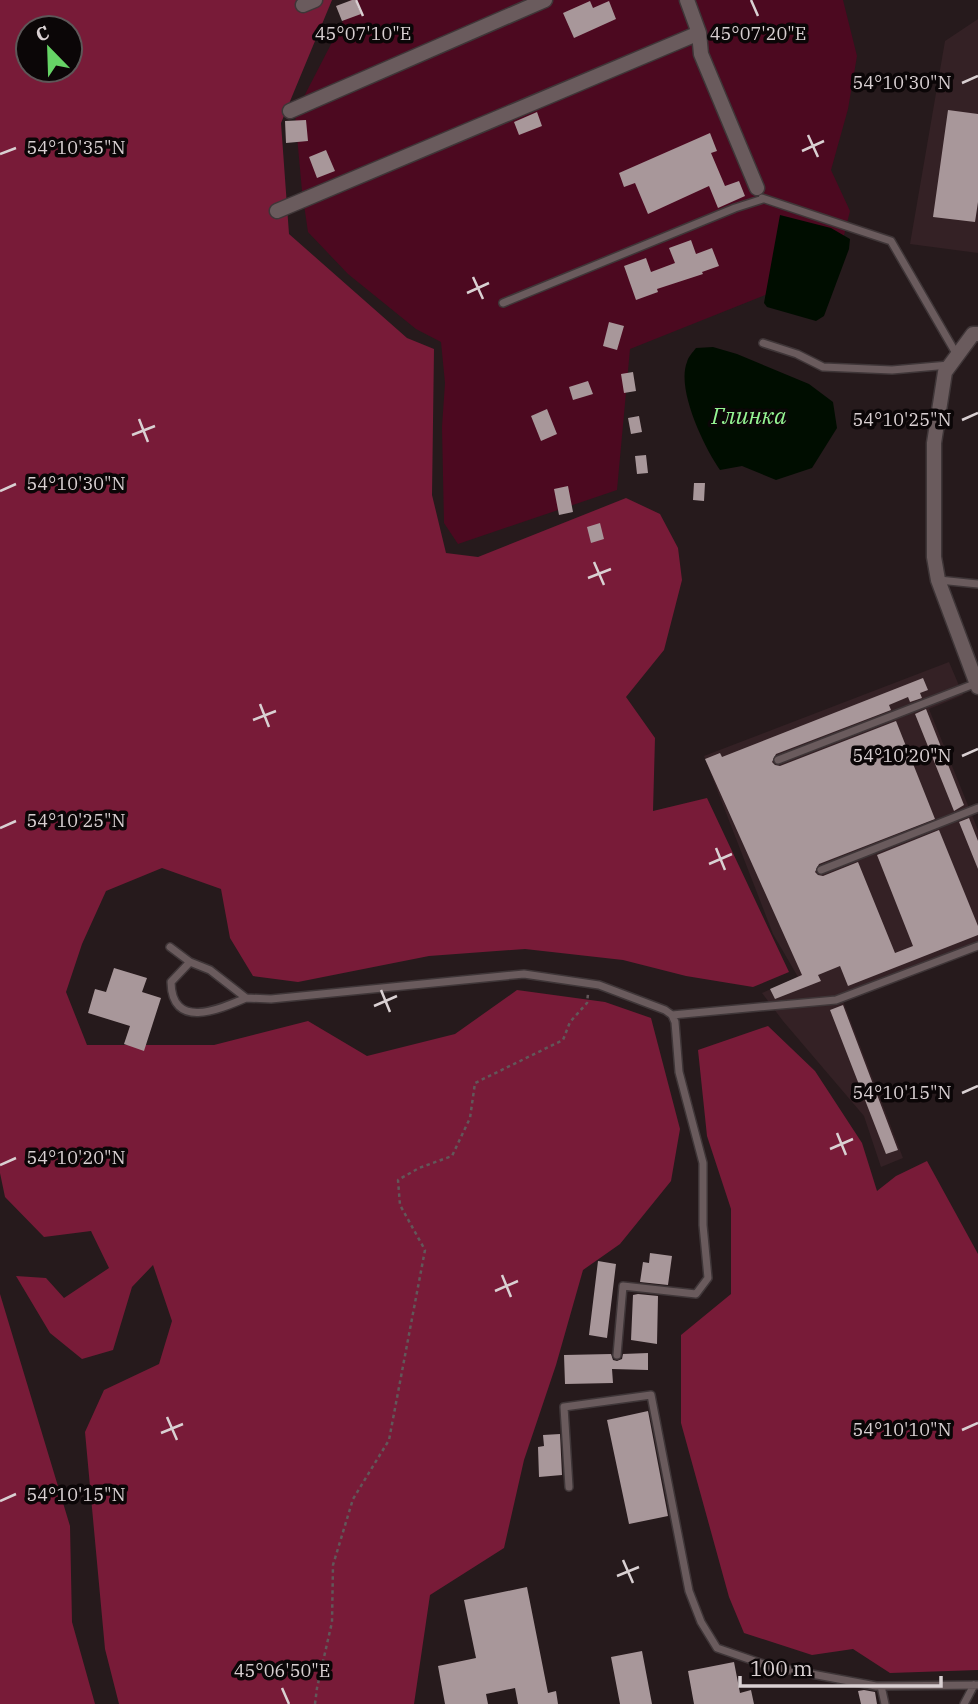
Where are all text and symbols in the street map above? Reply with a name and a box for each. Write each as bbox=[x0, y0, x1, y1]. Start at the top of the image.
north arrow bbox=[14, 14, 84, 84]
text: С bbox=[32, 20, 53, 47]
text: 45°07'10"E bbox=[315, 22, 411, 45]
text: 45°07'20"E bbox=[710, 22, 806, 45]
text: 54°10'30"N bbox=[853, 71, 952, 94]
text: 54°10'35"N bbox=[27, 136, 126, 159]
water label: Глинка bbox=[710, 400, 787, 430]
text: 54°10'25"N bbox=[853, 408, 952, 431]
text: 54°10'30"N bbox=[27, 472, 126, 495]
text: 54°10'20"N bbox=[853, 744, 952, 767]
text: 54°10'25"N bbox=[27, 809, 126, 832]
text: 54°10'15"N bbox=[853, 1081, 952, 1104]
text: 54°10'20"N bbox=[27, 1146, 126, 1169]
text: 54°10'10"N bbox=[853, 1418, 952, 1441]
text: 54°10'15"N bbox=[27, 1483, 126, 1506]
scale bar bbox=[740, 1644, 941, 1688]
text: 100 m bbox=[750, 1654, 813, 1682]
text: 45°06'50"E bbox=[234, 1659, 330, 1682]

